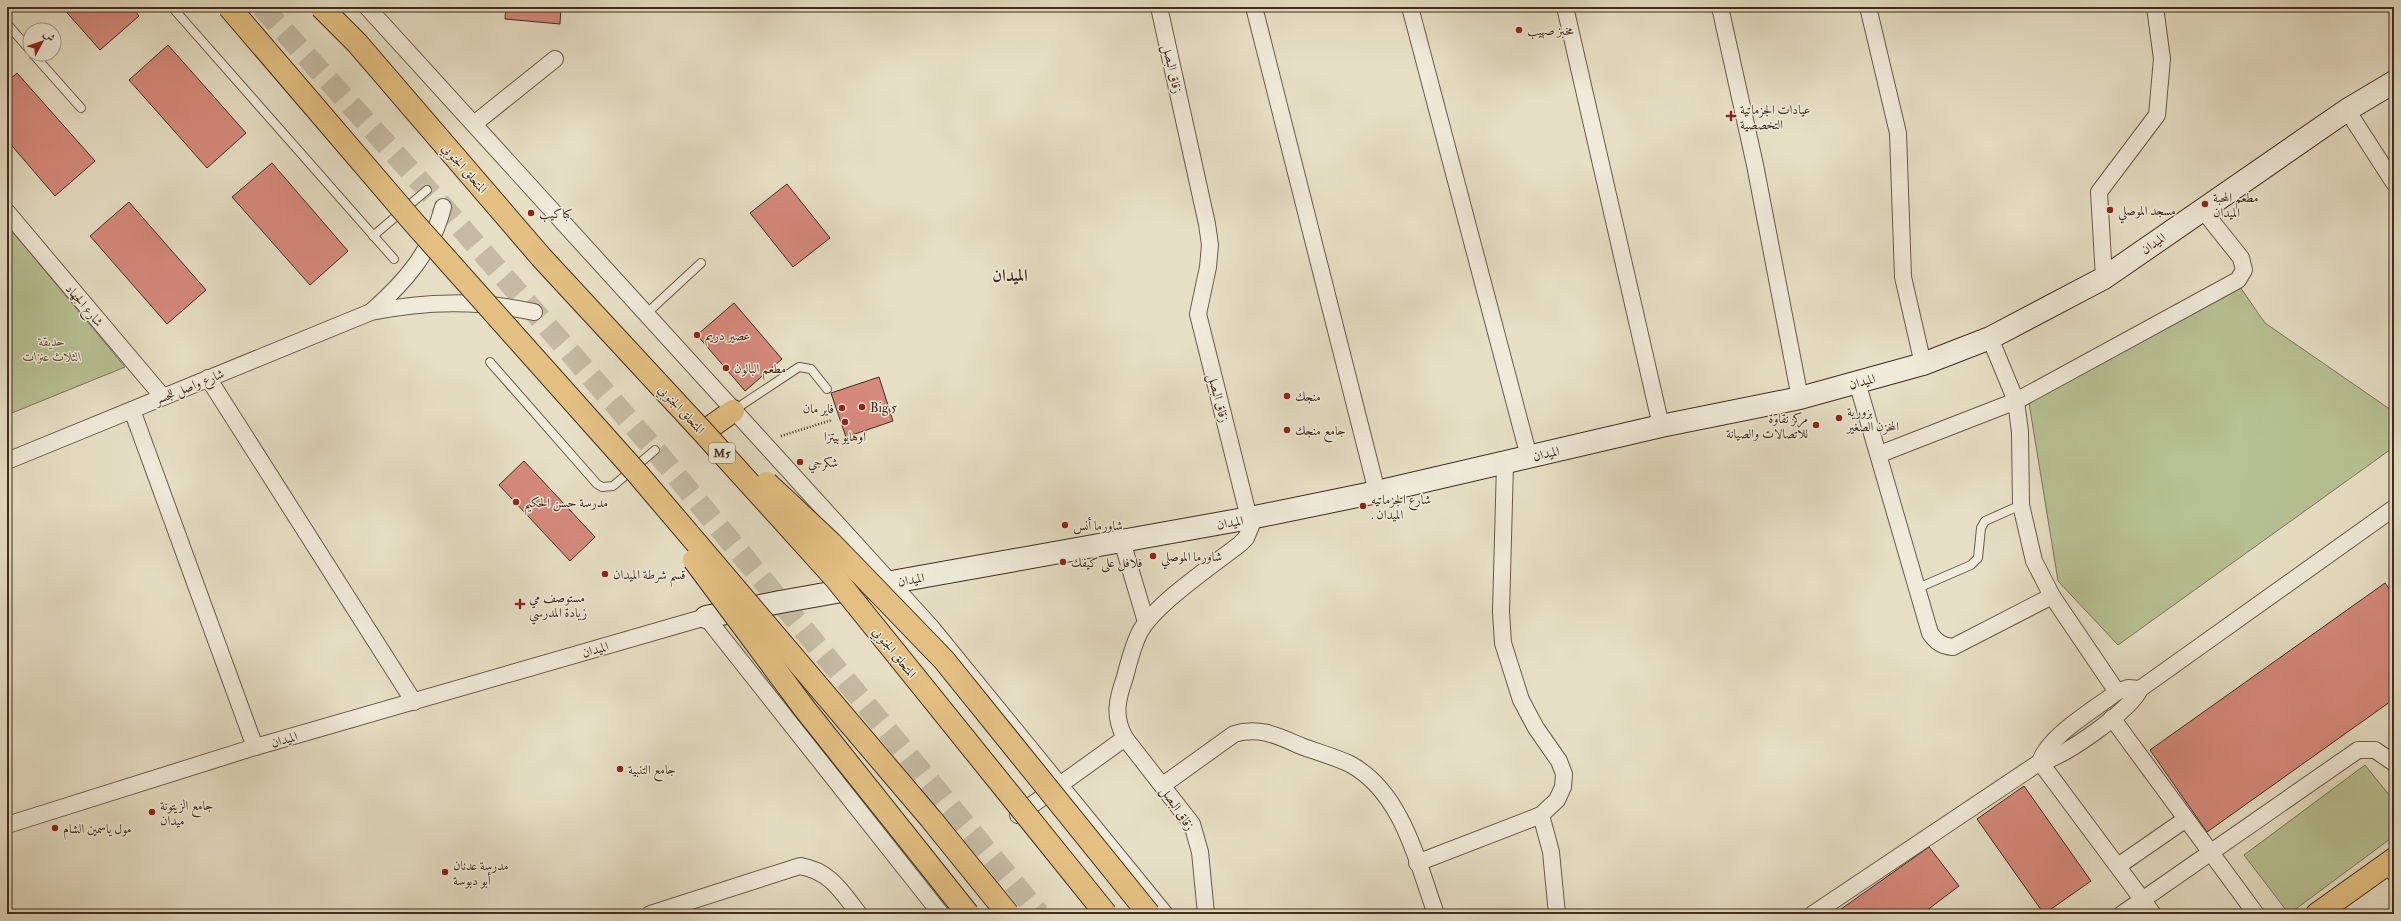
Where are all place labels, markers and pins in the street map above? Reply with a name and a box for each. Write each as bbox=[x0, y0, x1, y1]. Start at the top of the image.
place label: مخبز صهيب bbox=[1527, 23, 1574, 40]
marker: مخبز صهيب bbox=[1514, 25, 1524, 35]
place label: عيادات الجزماتية التخصصية bbox=[1740, 102, 1811, 133]
marker: عيادات الجزماتية التخصصية bbox=[1725, 110, 1737, 122]
place label: مطعم المحبة الميدان bbox=[2213, 190, 2259, 221]
marker: مطعم المحبة الميدان bbox=[2200, 199, 2210, 209]
place label: مسجد الموصلي bbox=[2118, 203, 2176, 224]
marker: مسجد الموصلي bbox=[2105, 205, 2115, 215]
place label: كباكيب bbox=[539, 206, 573, 223]
marker: كباكيب bbox=[526, 208, 536, 218]
place label: عصير دريم bbox=[705, 328, 750, 347]
marker: عصير دريم bbox=[692, 330, 702, 340]
place label: مطعم البالون bbox=[734, 361, 786, 381]
marker: مطعم البالون bbox=[721, 363, 731, 373]
place label: منجك bbox=[1295, 389, 1321, 405]
marker: منجك bbox=[1282, 391, 1292, 401]
place label: Big 5 bbox=[870, 400, 897, 416]
place label: فاير مان bbox=[803, 401, 834, 417]
marker: Big 5 bbox=[857, 402, 867, 412]
marker: فاير مان bbox=[837, 403, 847, 413]
place label: بزورية المخزن الصغير bbox=[1845, 404, 1899, 435]
place label: مركز نقاوة للاتصالات والصيانة bbox=[1726, 411, 1808, 442]
marker: بزورية المخزن الصغير bbox=[1834, 413, 1844, 423]
marker: اوهايو بيتزا bbox=[840, 417, 850, 427]
marker: مركز نقاوة للاتصالات والصيانة bbox=[1811, 420, 1821, 430]
place label: جامع منجك bbox=[1295, 423, 1346, 443]
marker: جامع منجك bbox=[1282, 425, 1292, 435]
place label: اوهايو بيتزا bbox=[824, 429, 866, 445]
place label: شكرجي bbox=[808, 455, 838, 474]
marker: شكرجي bbox=[795, 457, 805, 467]
place label: شارع الجزماتيه . الميدان bbox=[1371, 492, 1431, 523]
place label: مدرسة حسن الحكيم bbox=[524, 495, 608, 516]
marker: مدرسة حسن الحكيم bbox=[511, 497, 521, 507]
marker: شارع الجزماتيه . الميدان bbox=[1358, 501, 1368, 511]
place label: شاورما أنس bbox=[1073, 517, 1123, 535]
marker: شاورما أنس bbox=[1060, 520, 1070, 530]
place label: شاورما الموصلي bbox=[1161, 549, 1222, 570]
marker: شاورما الموصلي bbox=[1148, 551, 1158, 561]
place label: فلافل على كيفك bbox=[1071, 555, 1143, 573]
marker: فلافل على كيفك bbox=[1058, 557, 1068, 567]
place label: قسم شرطة الميدان bbox=[613, 567, 686, 588]
marker: قسم شرطة الميدان bbox=[600, 569, 610, 579]
place label: مستوصف مي زيادة المدرسي bbox=[529, 590, 587, 625]
marker: مستوصف مي زيادة المدرسي bbox=[514, 598, 526, 610]
place label: جامع التنبية bbox=[628, 762, 676, 782]
marker: جامع التنبية bbox=[615, 764, 625, 774]
place label: جامع الزيتونة ميدان bbox=[160, 798, 214, 829]
marker: جامع الزيتونة ميدان bbox=[147, 807, 157, 817]
place label: مول ياسمين الشام bbox=[63, 821, 132, 840]
marker: مول ياسمين الشام bbox=[50, 823, 60, 833]
place label: مدرسة عدنان أبو دبوسة bbox=[453, 858, 509, 889]
marker: مدرسة عدنان أبو دبوسة bbox=[440, 867, 450, 877]

